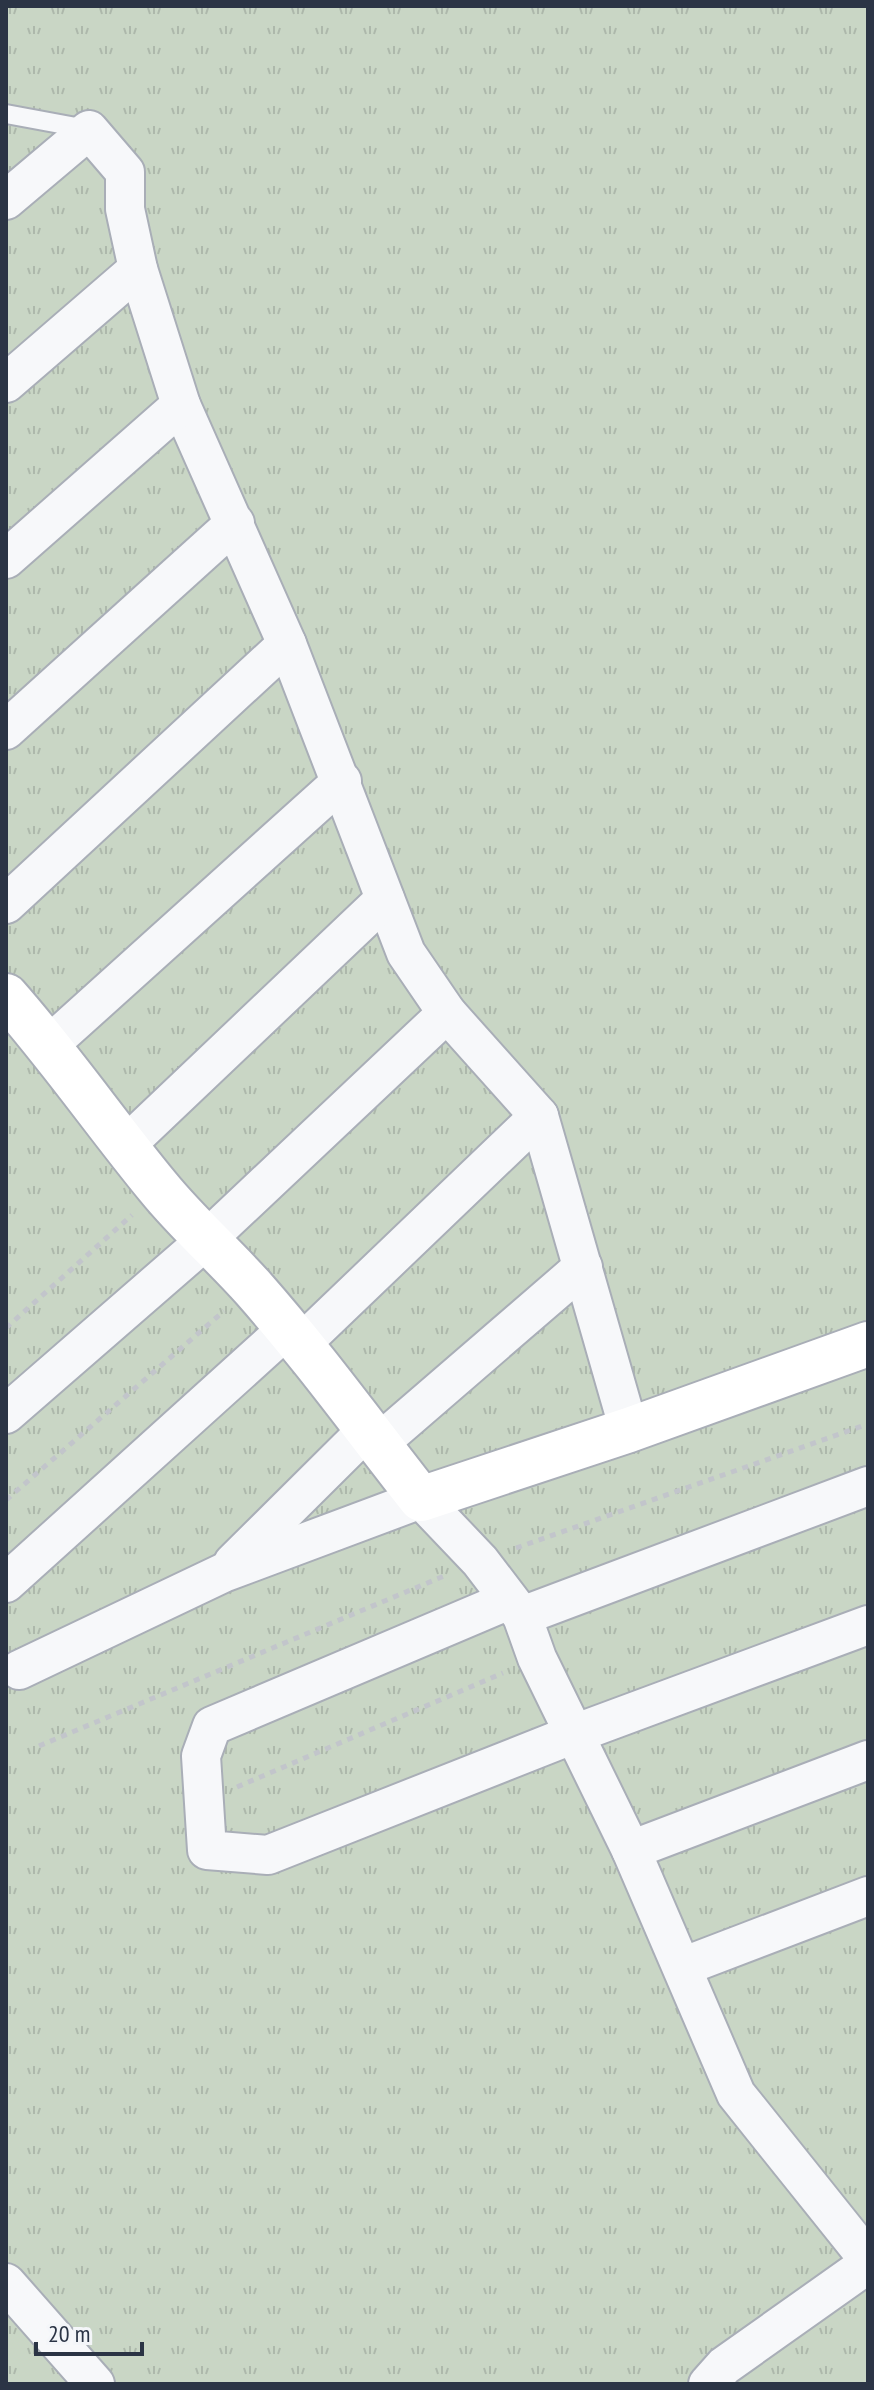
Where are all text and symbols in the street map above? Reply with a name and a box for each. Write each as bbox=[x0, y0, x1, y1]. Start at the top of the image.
scale bar bbox=[36, 2306, 142, 2356]
text: 20 m bbox=[48, 2318, 90, 2349]

